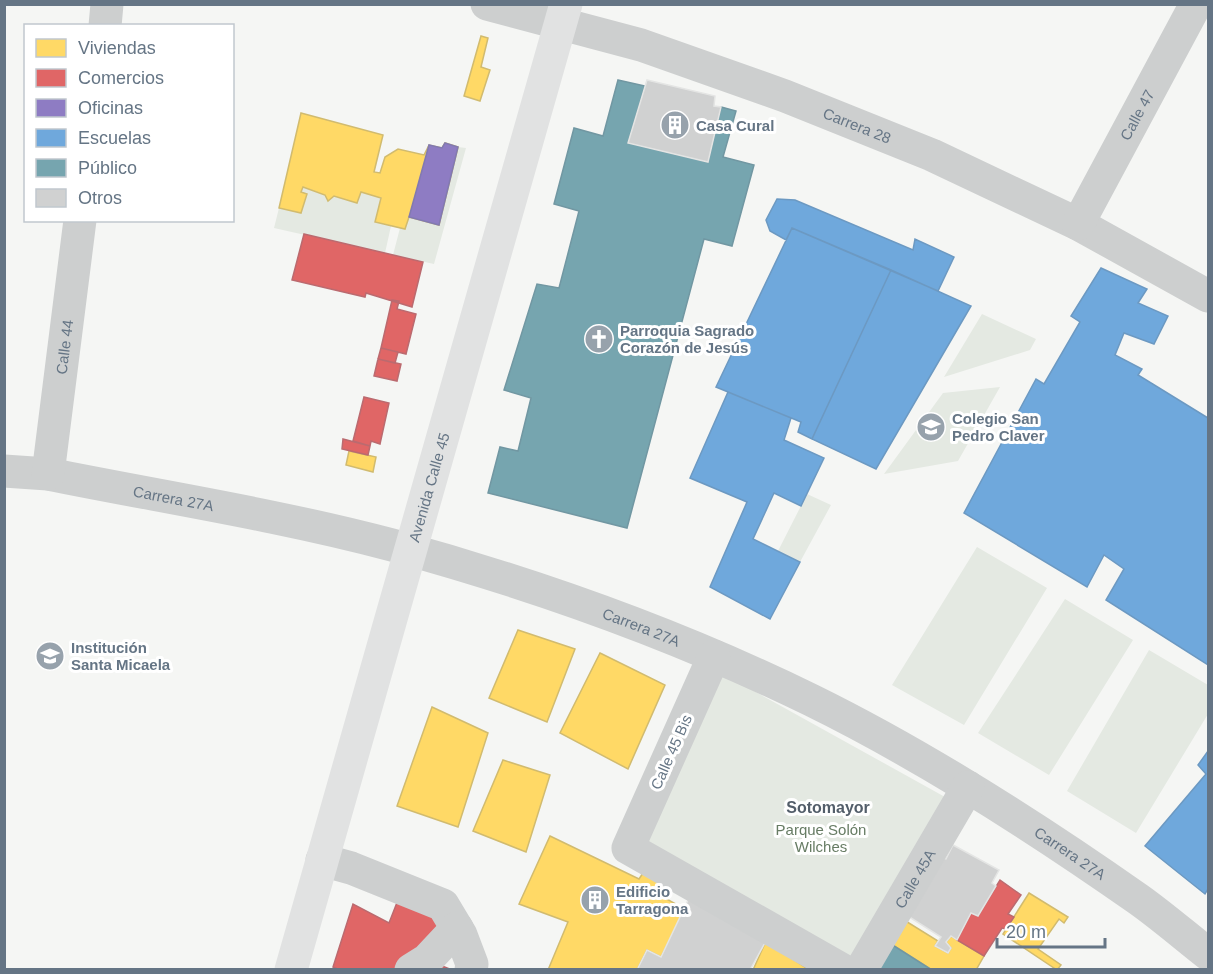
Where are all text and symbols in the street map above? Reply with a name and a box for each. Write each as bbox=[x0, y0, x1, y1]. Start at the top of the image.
legend bbox=[24, 24, 234, 222]
text: Viviendas bbox=[78, 38, 156, 58]
text: Comercios bbox=[78, 68, 164, 88]
street label: Calle 47 bbox=[1116, 86, 1157, 143]
text: Oficinas bbox=[78, 98, 143, 118]
street label: Carrera 28 bbox=[821, 104, 894, 146]
building icon: Casa Cural bbox=[659, 109, 691, 141]
place label: Casa Cural bbox=[696, 117, 774, 134]
text: Escuelas bbox=[78, 128, 151, 148]
text: Público bbox=[78, 158, 137, 178]
text: Otros bbox=[78, 188, 122, 208]
street label: Calle 44 bbox=[52, 319, 76, 375]
place label: Parroquia Sagrado Corazón de Jesús bbox=[620, 322, 754, 356]
church icon: Parroquia Sagrado Corazón de Jesús bbox=[583, 323, 615, 355]
place label: Colegio San Pedro Claver bbox=[952, 410, 1045, 444]
school or university icon: Colegio San Pedro Claver bbox=[915, 411, 947, 443]
street label: Avenida Calle 45 bbox=[405, 430, 452, 544]
street label: Carrera 27A bbox=[132, 482, 215, 514]
street label: Carrera 27A bbox=[600, 604, 683, 649]
place label: Institución Santa Micaela bbox=[71, 639, 171, 673]
school or university icon: Institución Santa Micaela bbox=[34, 640, 66, 672]
street label: Calle 45 Bis bbox=[647, 712, 695, 792]
district label: Sotomayor bbox=[786, 799, 870, 816]
park label: Parque Solón Wilches bbox=[776, 821, 866, 855]
street label: Carrera 27A bbox=[1032, 823, 1109, 883]
street label: Calle 45A bbox=[891, 846, 938, 911]
place label: Edificio Tarragona bbox=[616, 883, 689, 917]
building icon: Edificio Tarragona bbox=[579, 884, 611, 916]
scale bar bbox=[997, 911, 1105, 949]
text: 20 m bbox=[1006, 922, 1046, 942]

